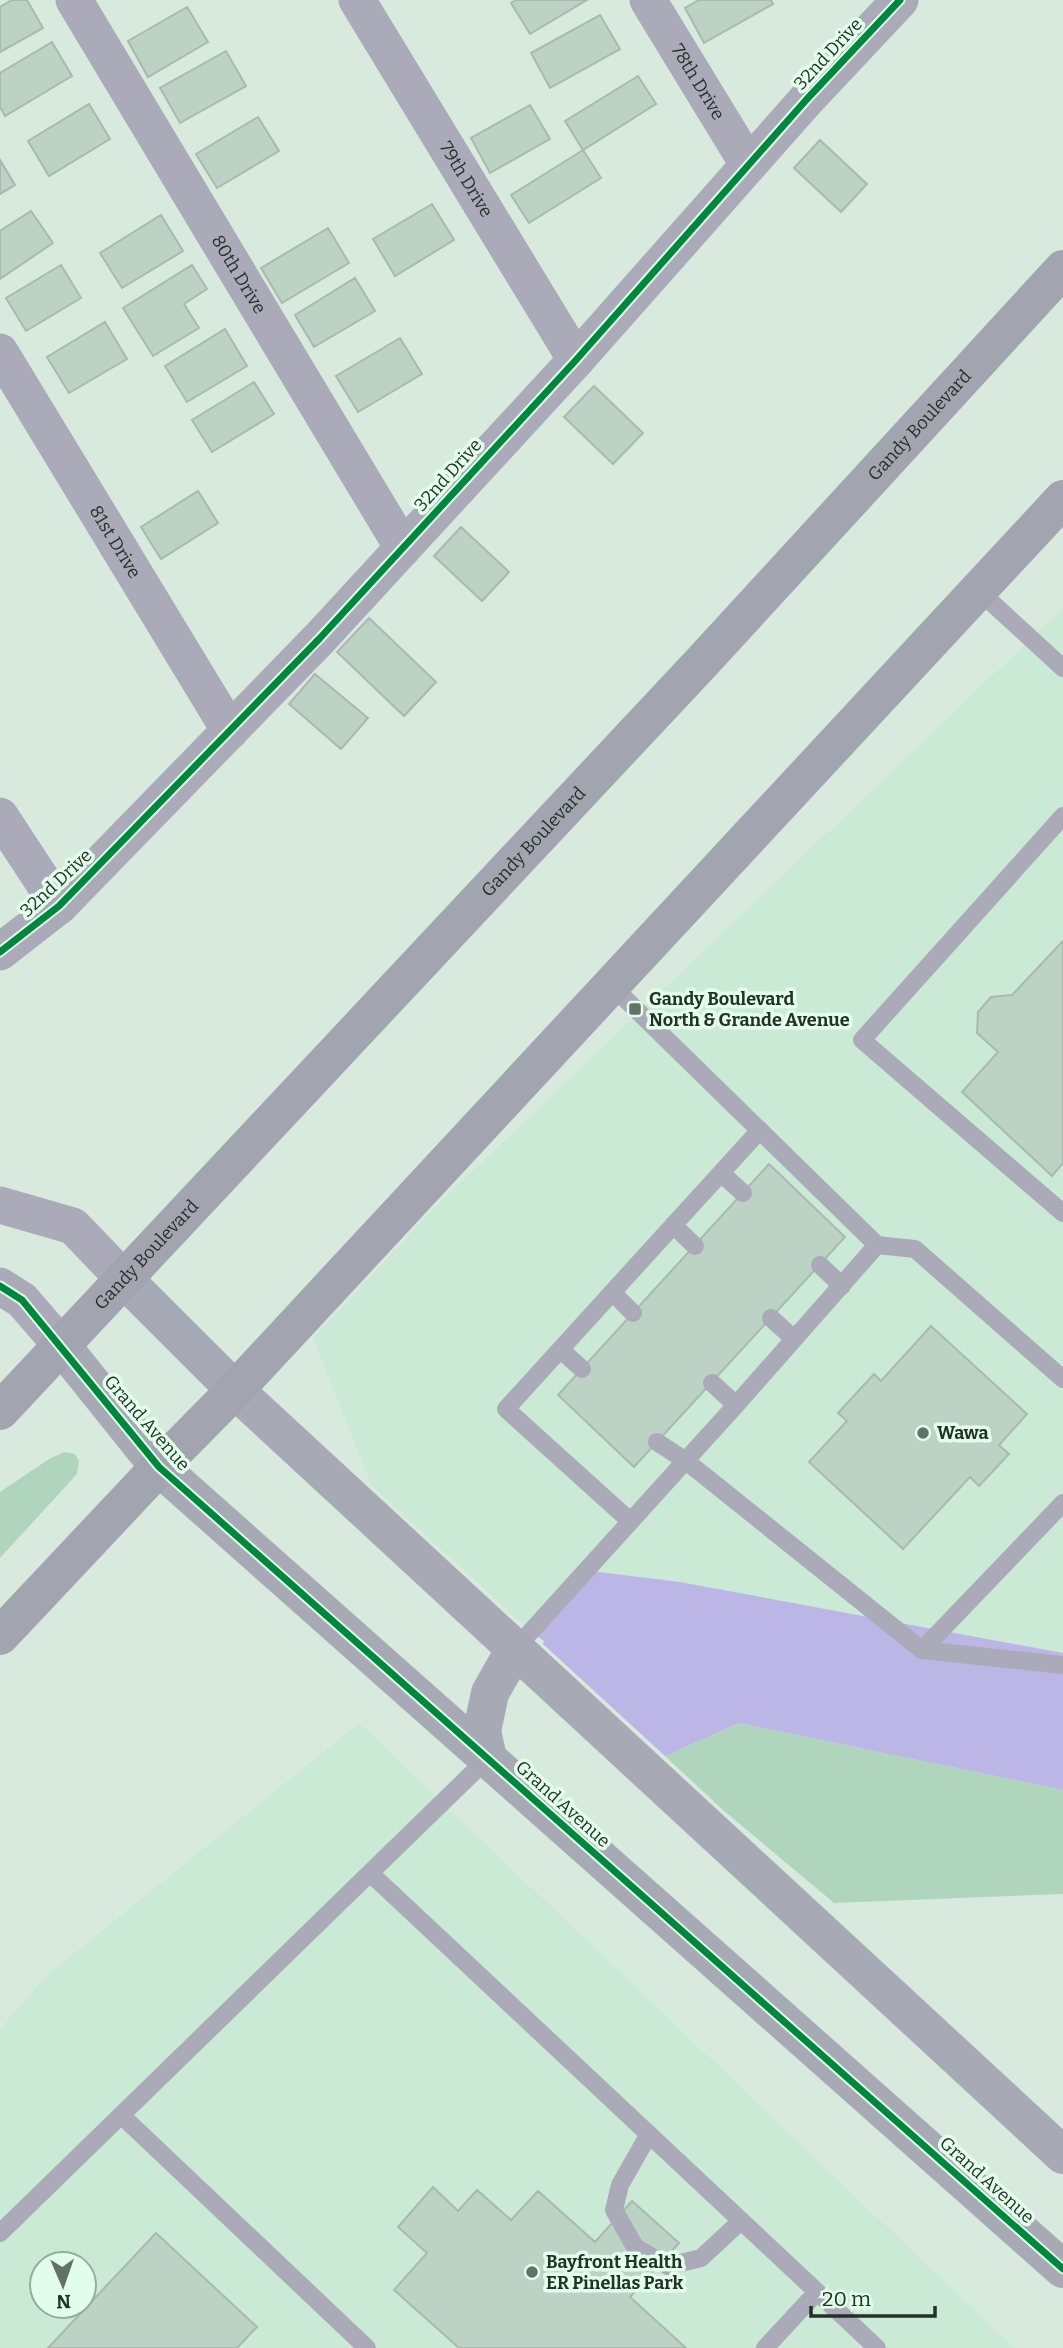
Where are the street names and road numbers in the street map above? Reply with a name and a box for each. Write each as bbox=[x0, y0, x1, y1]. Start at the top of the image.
street label: 32nd Drive bbox=[789, 14, 867, 94]
street label: 78th Drive bbox=[666, 40, 729, 124]
street label: 79th Drive bbox=[435, 137, 498, 221]
street label: 80th Drive bbox=[207, 231, 271, 318]
street label: Gandy Boulevard bbox=[863, 365, 976, 485]
street label: 32nd Drive bbox=[410, 434, 486, 516]
street label: 81st Drive bbox=[85, 501, 146, 582]
street label: Gandy Boulevard bbox=[477, 782, 590, 902]
street label: 32nd Drive bbox=[16, 844, 96, 922]
street label: Gandy Boulevard bbox=[90, 1195, 203, 1314]
street label: Grand Avenue bbox=[100, 1371, 194, 1475]
street label: Grand Avenue bbox=[511, 1756, 615, 1852]
street label: Grand Avenue bbox=[935, 2132, 1039, 2228]

